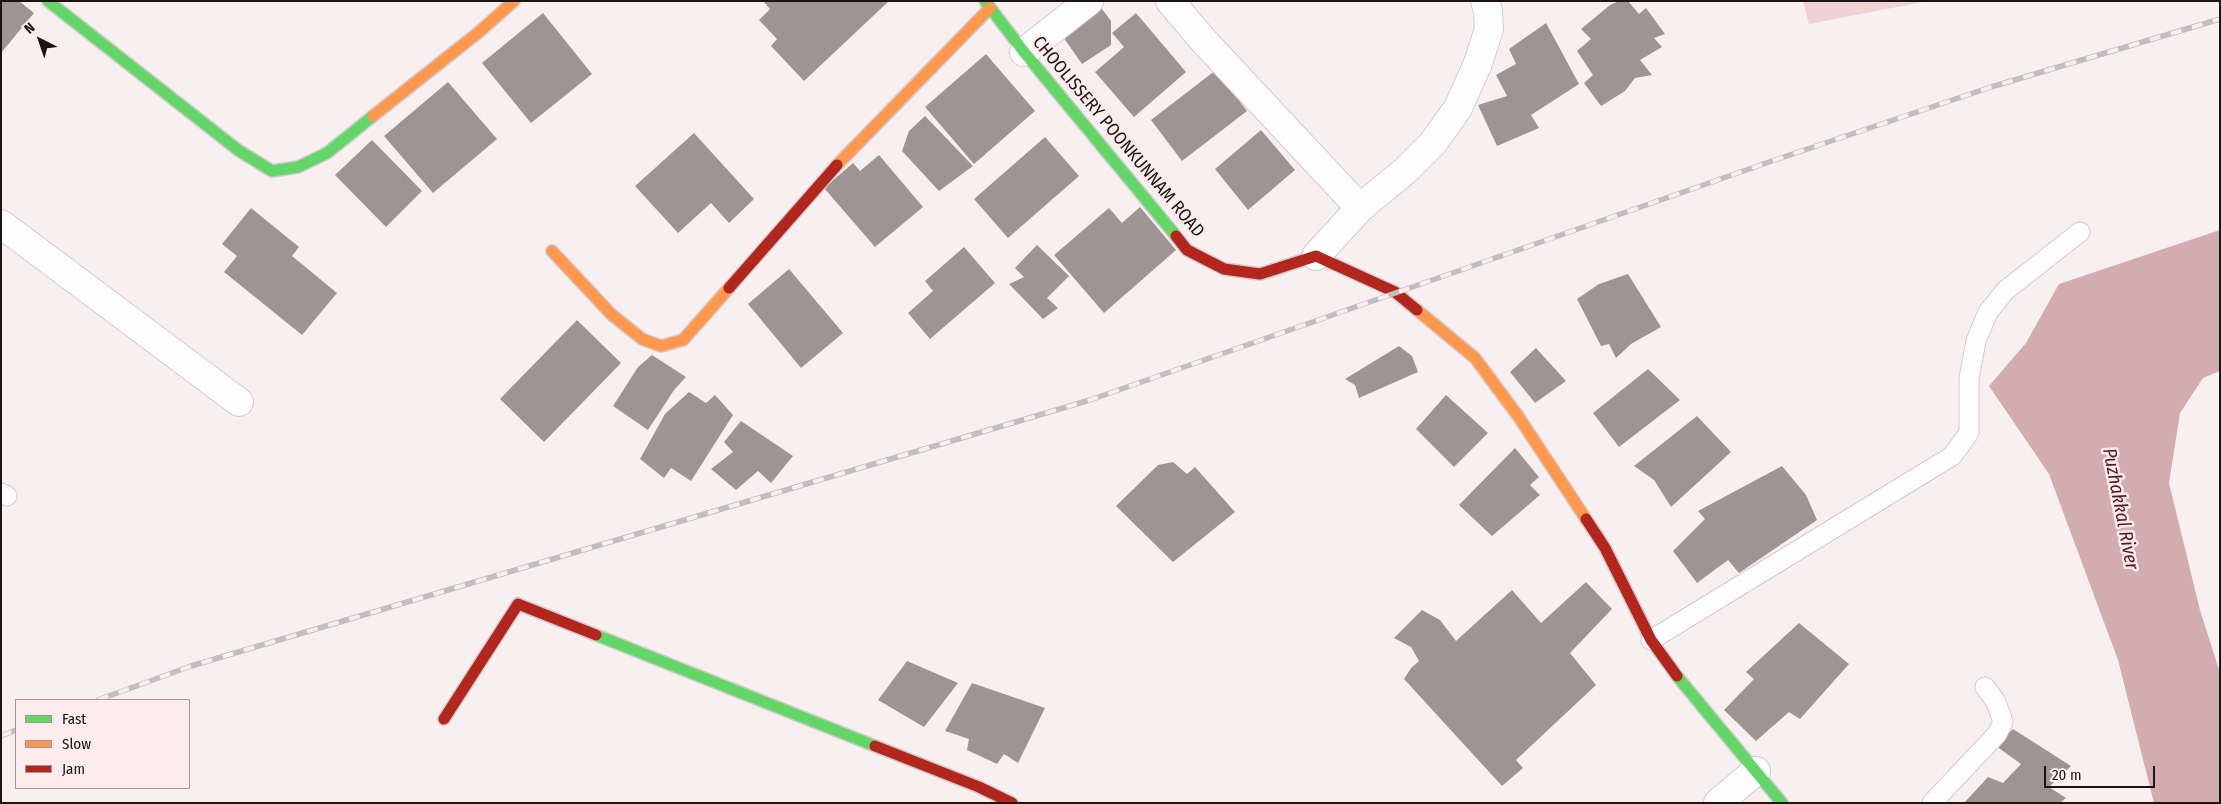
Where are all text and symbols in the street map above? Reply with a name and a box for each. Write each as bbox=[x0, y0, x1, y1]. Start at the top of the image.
north arrow bbox=[15, 15, 65, 65]
text: N bbox=[21, 19, 39, 37]
street label: CHOOLISSERY POONKUNNAM ROAD bbox=[1027, 32, 1209, 242]
water label: Puzhakkal River bbox=[2097, 446, 2143, 572]
legend bbox=[15, 699, 190, 789]
text: Fast bbox=[62, 710, 86, 728]
text: Slow bbox=[62, 735, 91, 753]
scale bar bbox=[2046, 756, 2157, 788]
text: Jam bbox=[62, 760, 85, 778]
text: 20 m bbox=[2052, 766, 2082, 784]

